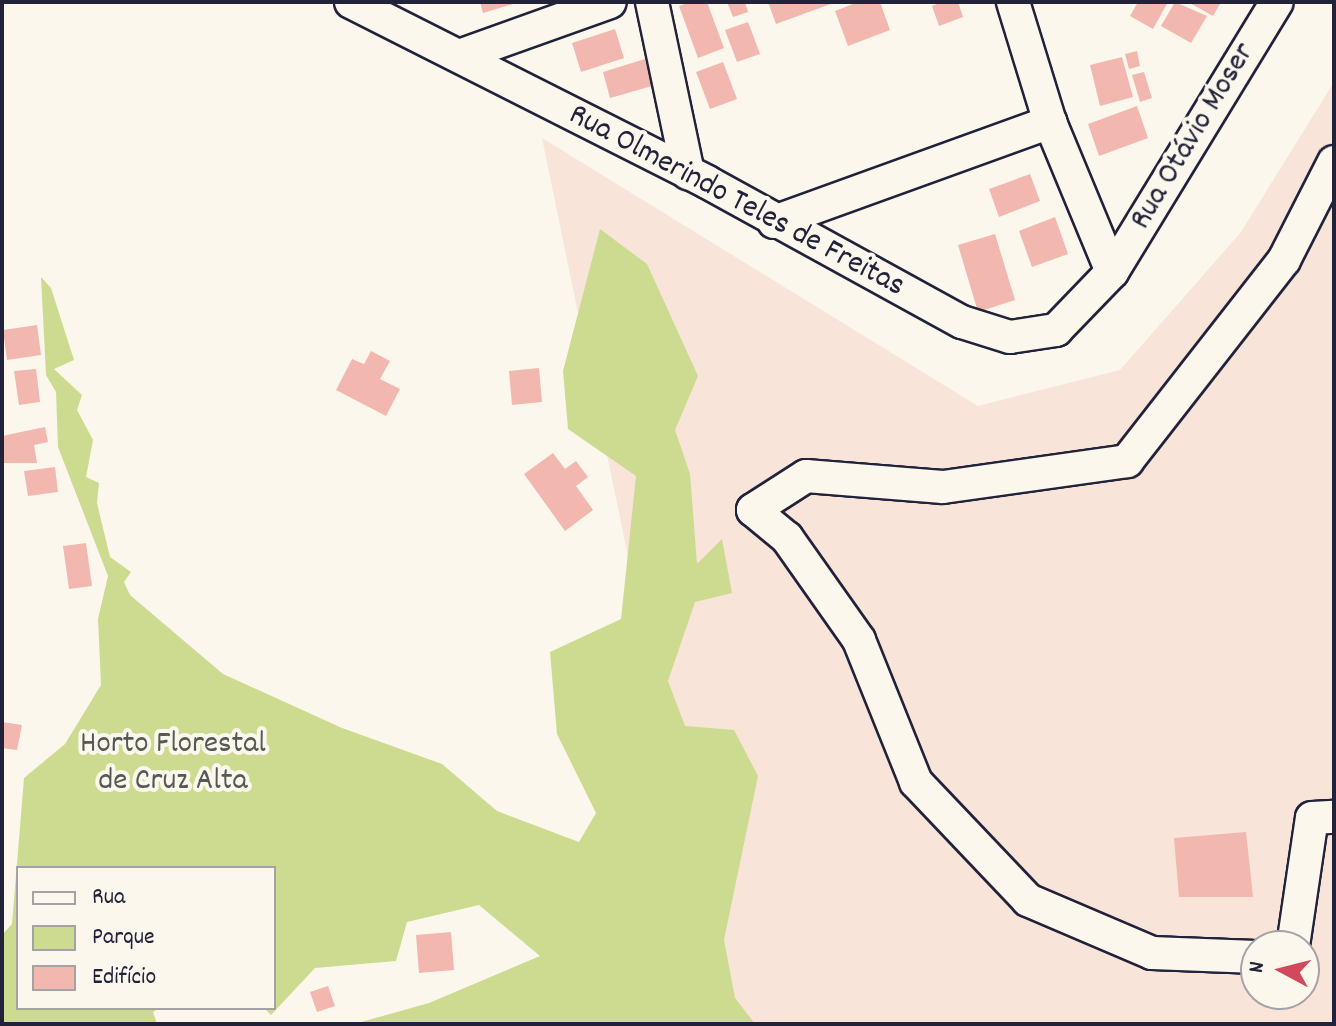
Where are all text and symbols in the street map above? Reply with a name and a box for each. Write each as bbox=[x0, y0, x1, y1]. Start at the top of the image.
street label: Rua Otávio Moser bbox=[1123, 37, 1265, 237]
street label: Rua Olmerindo Teles de Freitas bbox=[561, 97, 911, 307]
park label: Horto Florestal de Cruz Alta bbox=[80, 727, 266, 802]
legend bbox=[16, 866, 276, 1010]
text: Rua bbox=[92, 881, 125, 915]
text: Parque bbox=[92, 921, 155, 955]
north arrow bbox=[1240, 930, 1320, 1010]
text: N bbox=[1242, 960, 1274, 975]
text: Edifício bbox=[92, 961, 156, 995]

